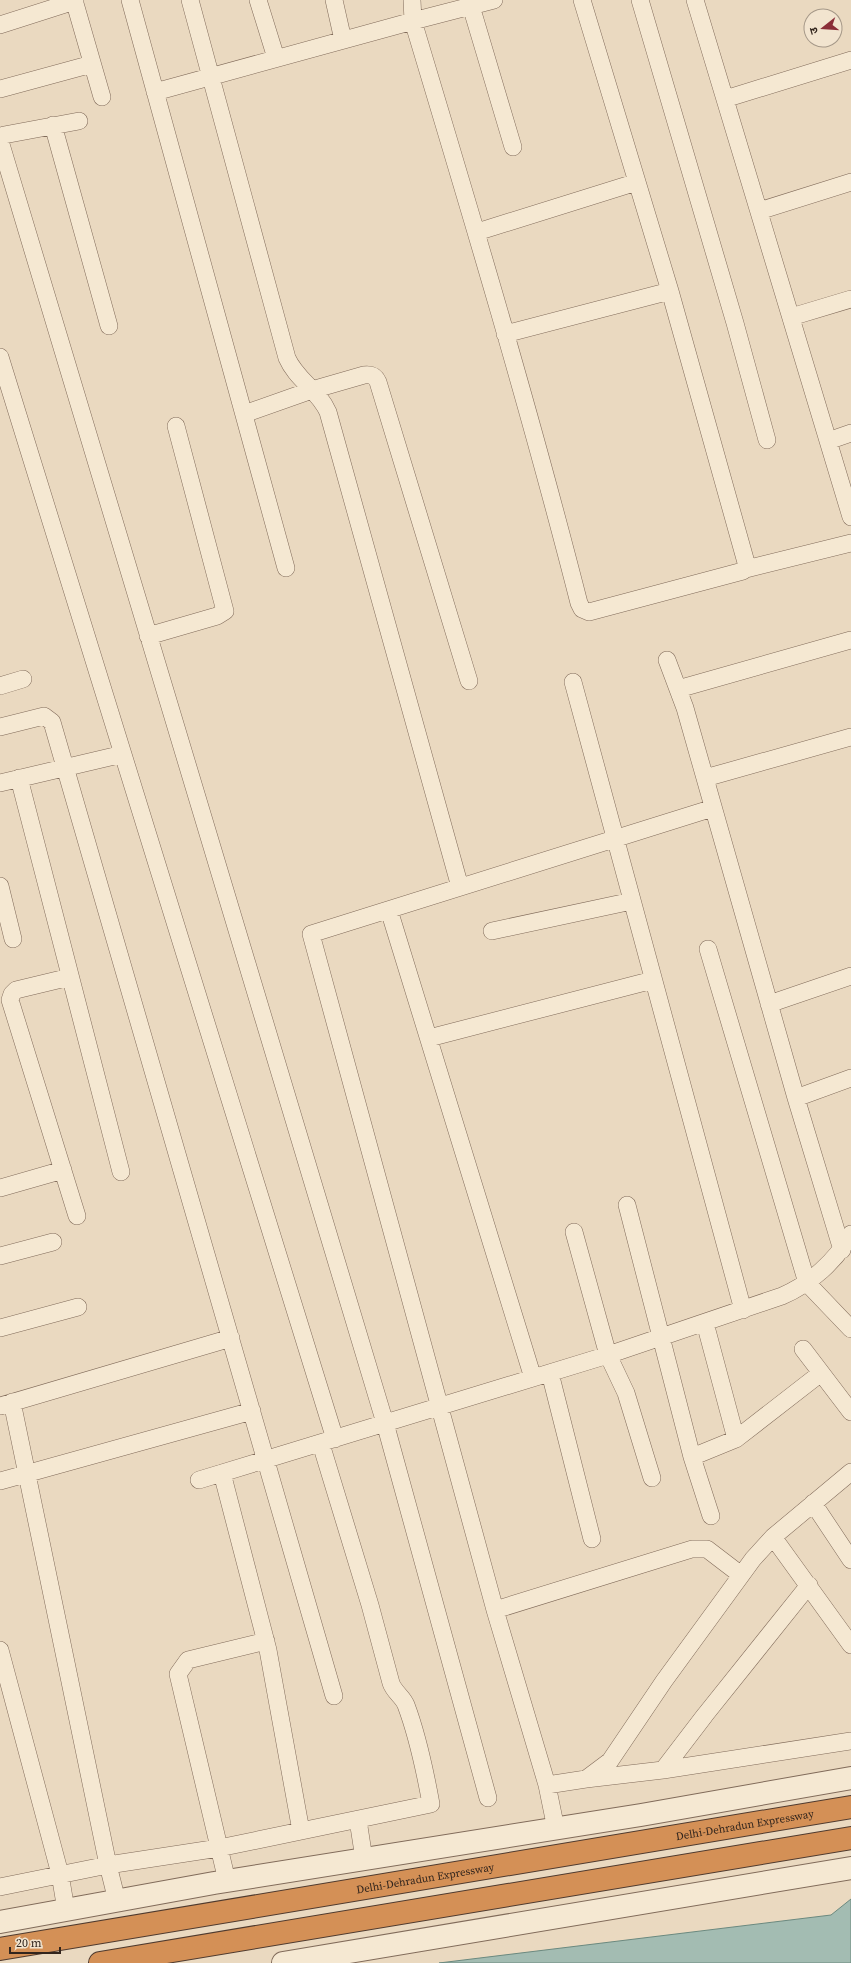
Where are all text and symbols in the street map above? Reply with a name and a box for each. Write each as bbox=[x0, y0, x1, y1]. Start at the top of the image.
north arrow bbox=[803, 8, 843, 48]
text: उ bbox=[806, 25, 822, 36]
street label: Delhi-Dehradun Expressway bbox=[675, 1806, 815, 1844]
street label: Delhi-Dehradun Expressway bbox=[355, 1860, 496, 1897]
scale bar bbox=[10, 1929, 60, 1955]
text: 20 m bbox=[16, 1935, 42, 1951]

